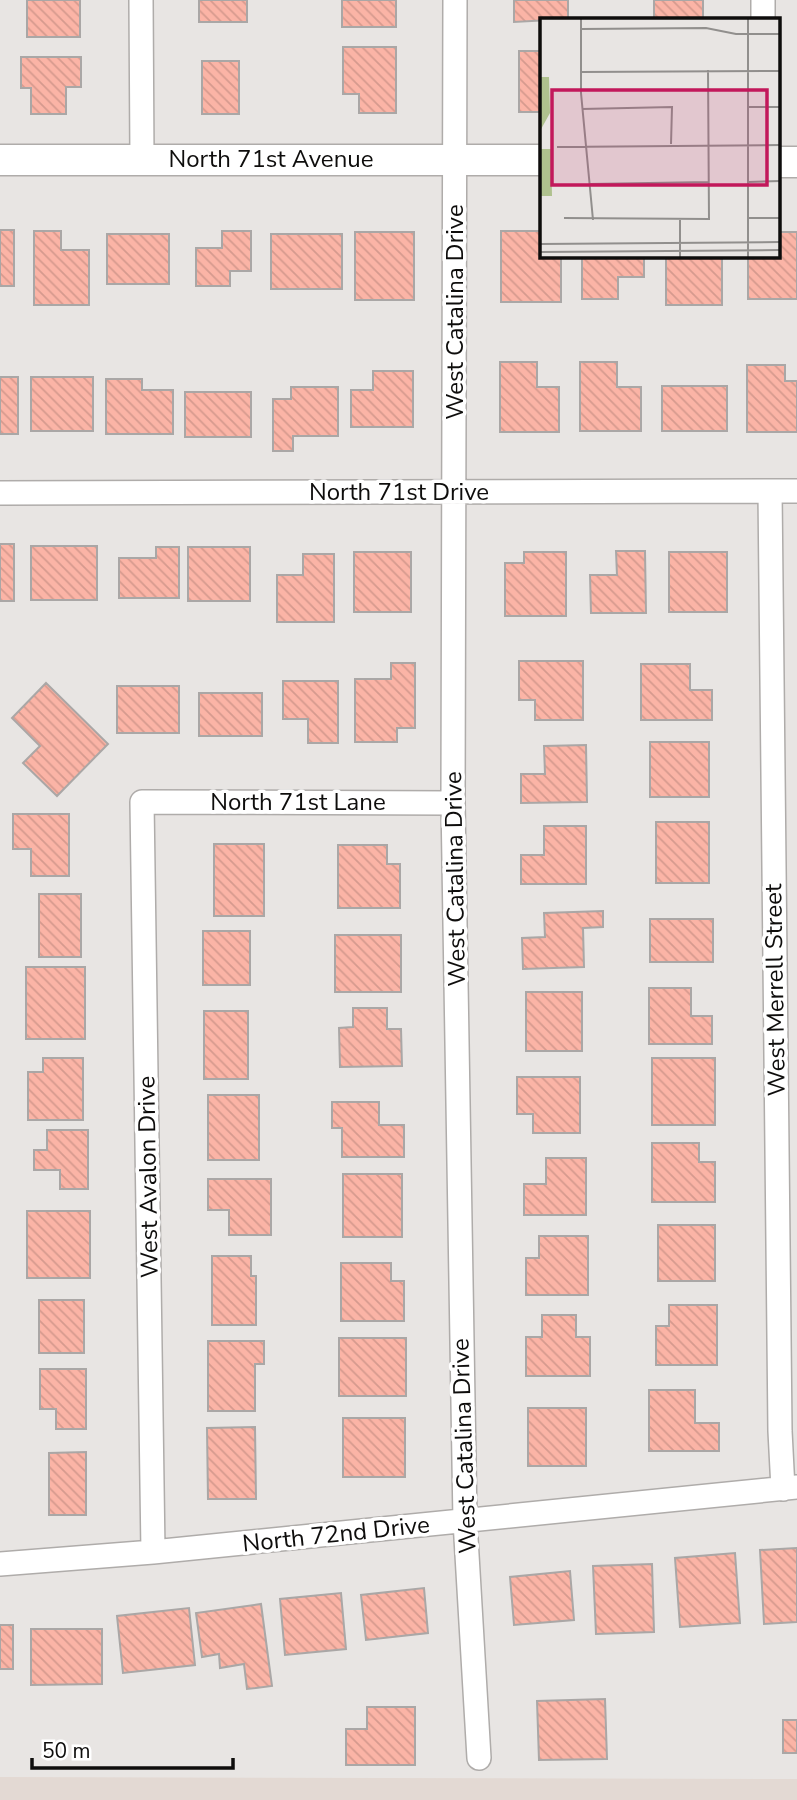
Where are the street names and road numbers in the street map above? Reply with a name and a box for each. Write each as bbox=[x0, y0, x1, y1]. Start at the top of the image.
street label: North 71st Avenue bbox=[169, 143, 374, 175]
street label: West Catalina Drive bbox=[439, 204, 471, 420]
street label: North 71st Drive bbox=[309, 476, 489, 508]
street label: West Catalina Drive bbox=[437, 771, 473, 987]
street label: North 71st Lane bbox=[210, 786, 386, 818]
street label: West Merrell Street bbox=[757, 883, 793, 1097]
street label: West Avalon Drive bbox=[130, 1075, 166, 1279]
street label: West Catalina Drive bbox=[444, 1338, 484, 1554]
street label: North 72nd Drive bbox=[241, 1508, 431, 1560]

